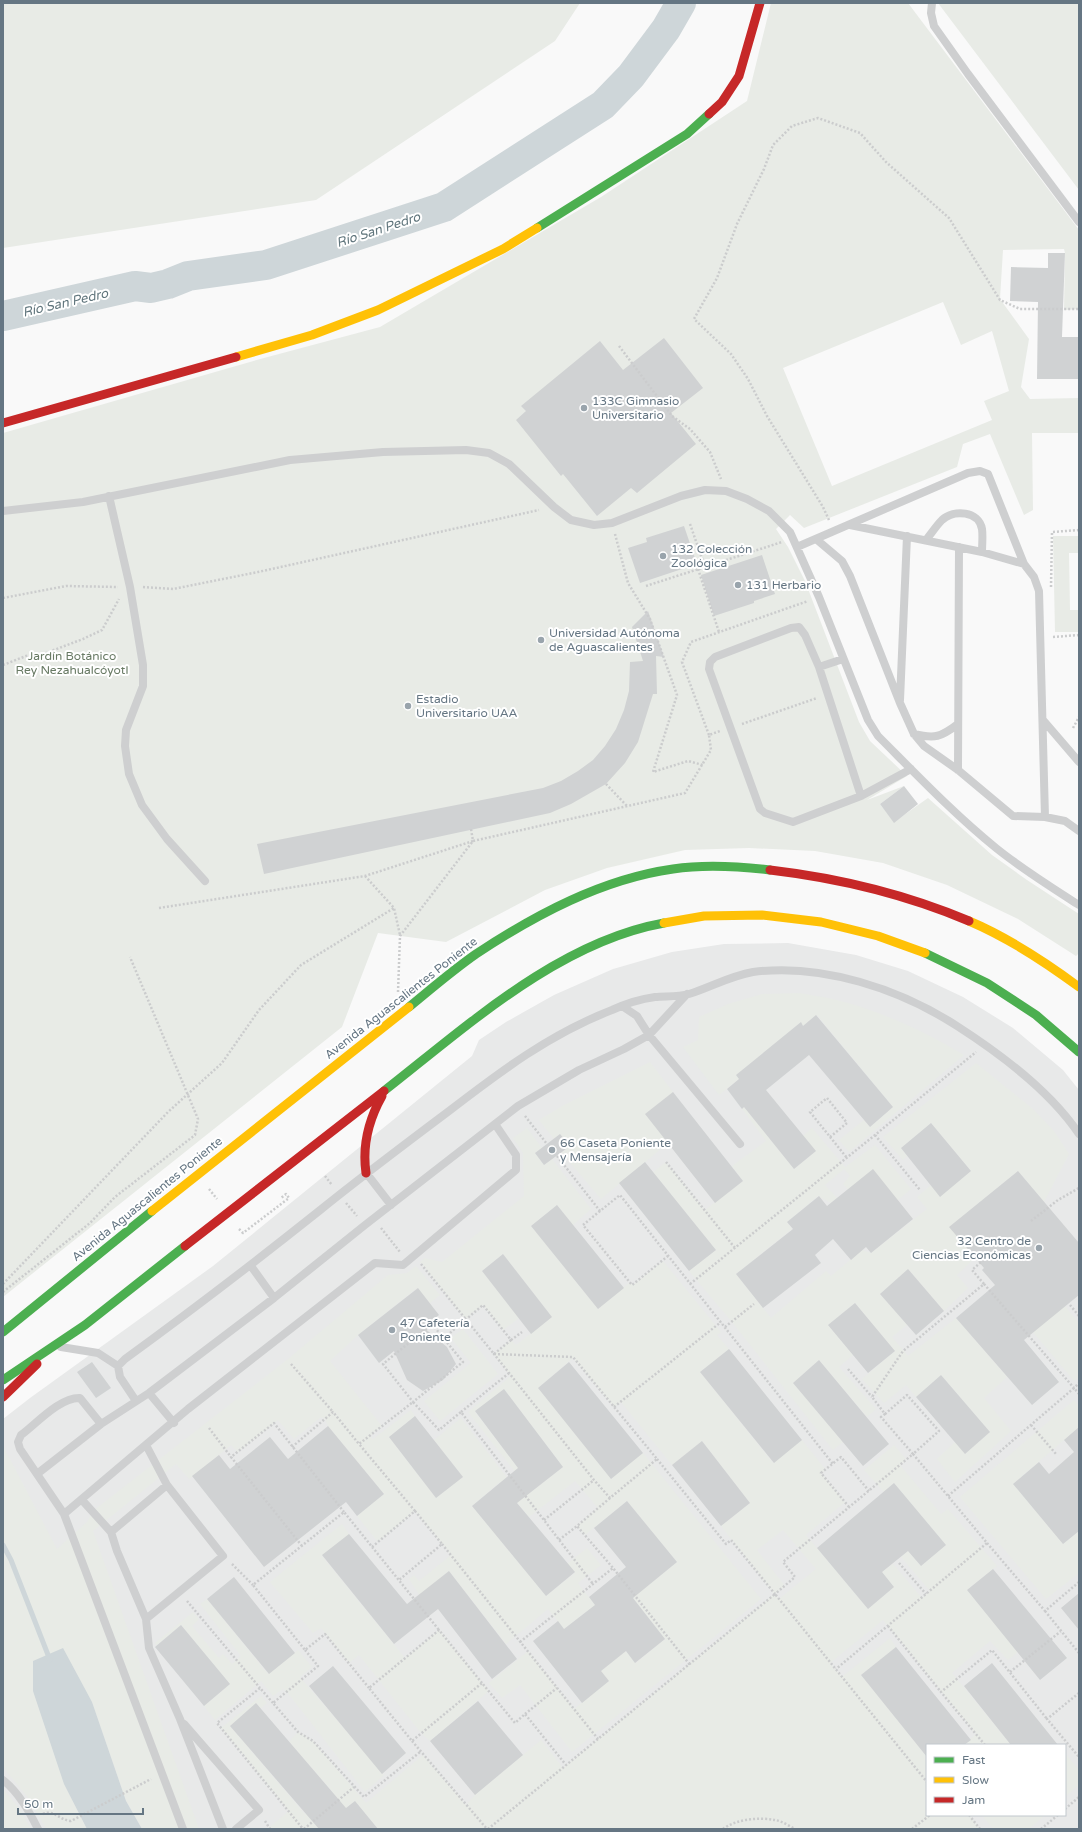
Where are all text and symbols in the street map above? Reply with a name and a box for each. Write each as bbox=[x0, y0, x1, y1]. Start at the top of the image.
water label: Río San Pedro bbox=[334, 209, 423, 251]
water label: Río San Pedro bbox=[21, 285, 111, 321]
place label: 133C Gimnasio Universitario bbox=[592, 394, 679, 422]
marker: 133C Gimnasio Universitario bbox=[579, 403, 589, 413]
place label: 132 Colección Zoológica bbox=[671, 542, 752, 570]
marker: 132 Colección Zoológica bbox=[658, 551, 668, 561]
place label: 131 Herbario bbox=[746, 578, 821, 592]
marker: 131 Herbario bbox=[733, 580, 743, 590]
place label: Universidad Autónoma de Aguascalientes bbox=[549, 626, 680, 654]
marker: Universidad Autónoma de Aguascalientes bbox=[536, 635, 546, 645]
park label: Jardín Botánico Rey Nezahualcóyotl bbox=[16, 649, 128, 677]
place label: Estadio Universitario UAA bbox=[416, 692, 517, 720]
marker: Estadio Universitario UAA bbox=[403, 701, 413, 711]
street label: Avenida Aguascalientes Poniente bbox=[322, 934, 480, 1062]
street label: Avenida Aguascalientes Poniente bbox=[69, 1134, 225, 1264]
place label: 66 Caseta Poniente y Mensajería bbox=[560, 1136, 671, 1164]
marker: 66 Caseta Poniente y Mensajería bbox=[547, 1145, 557, 1155]
place label: 32 Centro de Ciencias Económicas bbox=[912, 1234, 1031, 1262]
marker: 32 Centro de Ciencias Económicas bbox=[1034, 1243, 1044, 1253]
place label: 47 Cafetería Poniente bbox=[400, 1316, 470, 1344]
marker: 47 Cafetería Poniente bbox=[387, 1325, 397, 1335]
legend bbox=[926, 1744, 1066, 1816]
text: Fast bbox=[962, 1753, 986, 1767]
text: Slow bbox=[962, 1773, 989, 1787]
scale bar bbox=[18, 1790, 143, 1816]
text: Jam bbox=[962, 1793, 985, 1807]
text: 50 m bbox=[24, 1797, 53, 1811]

